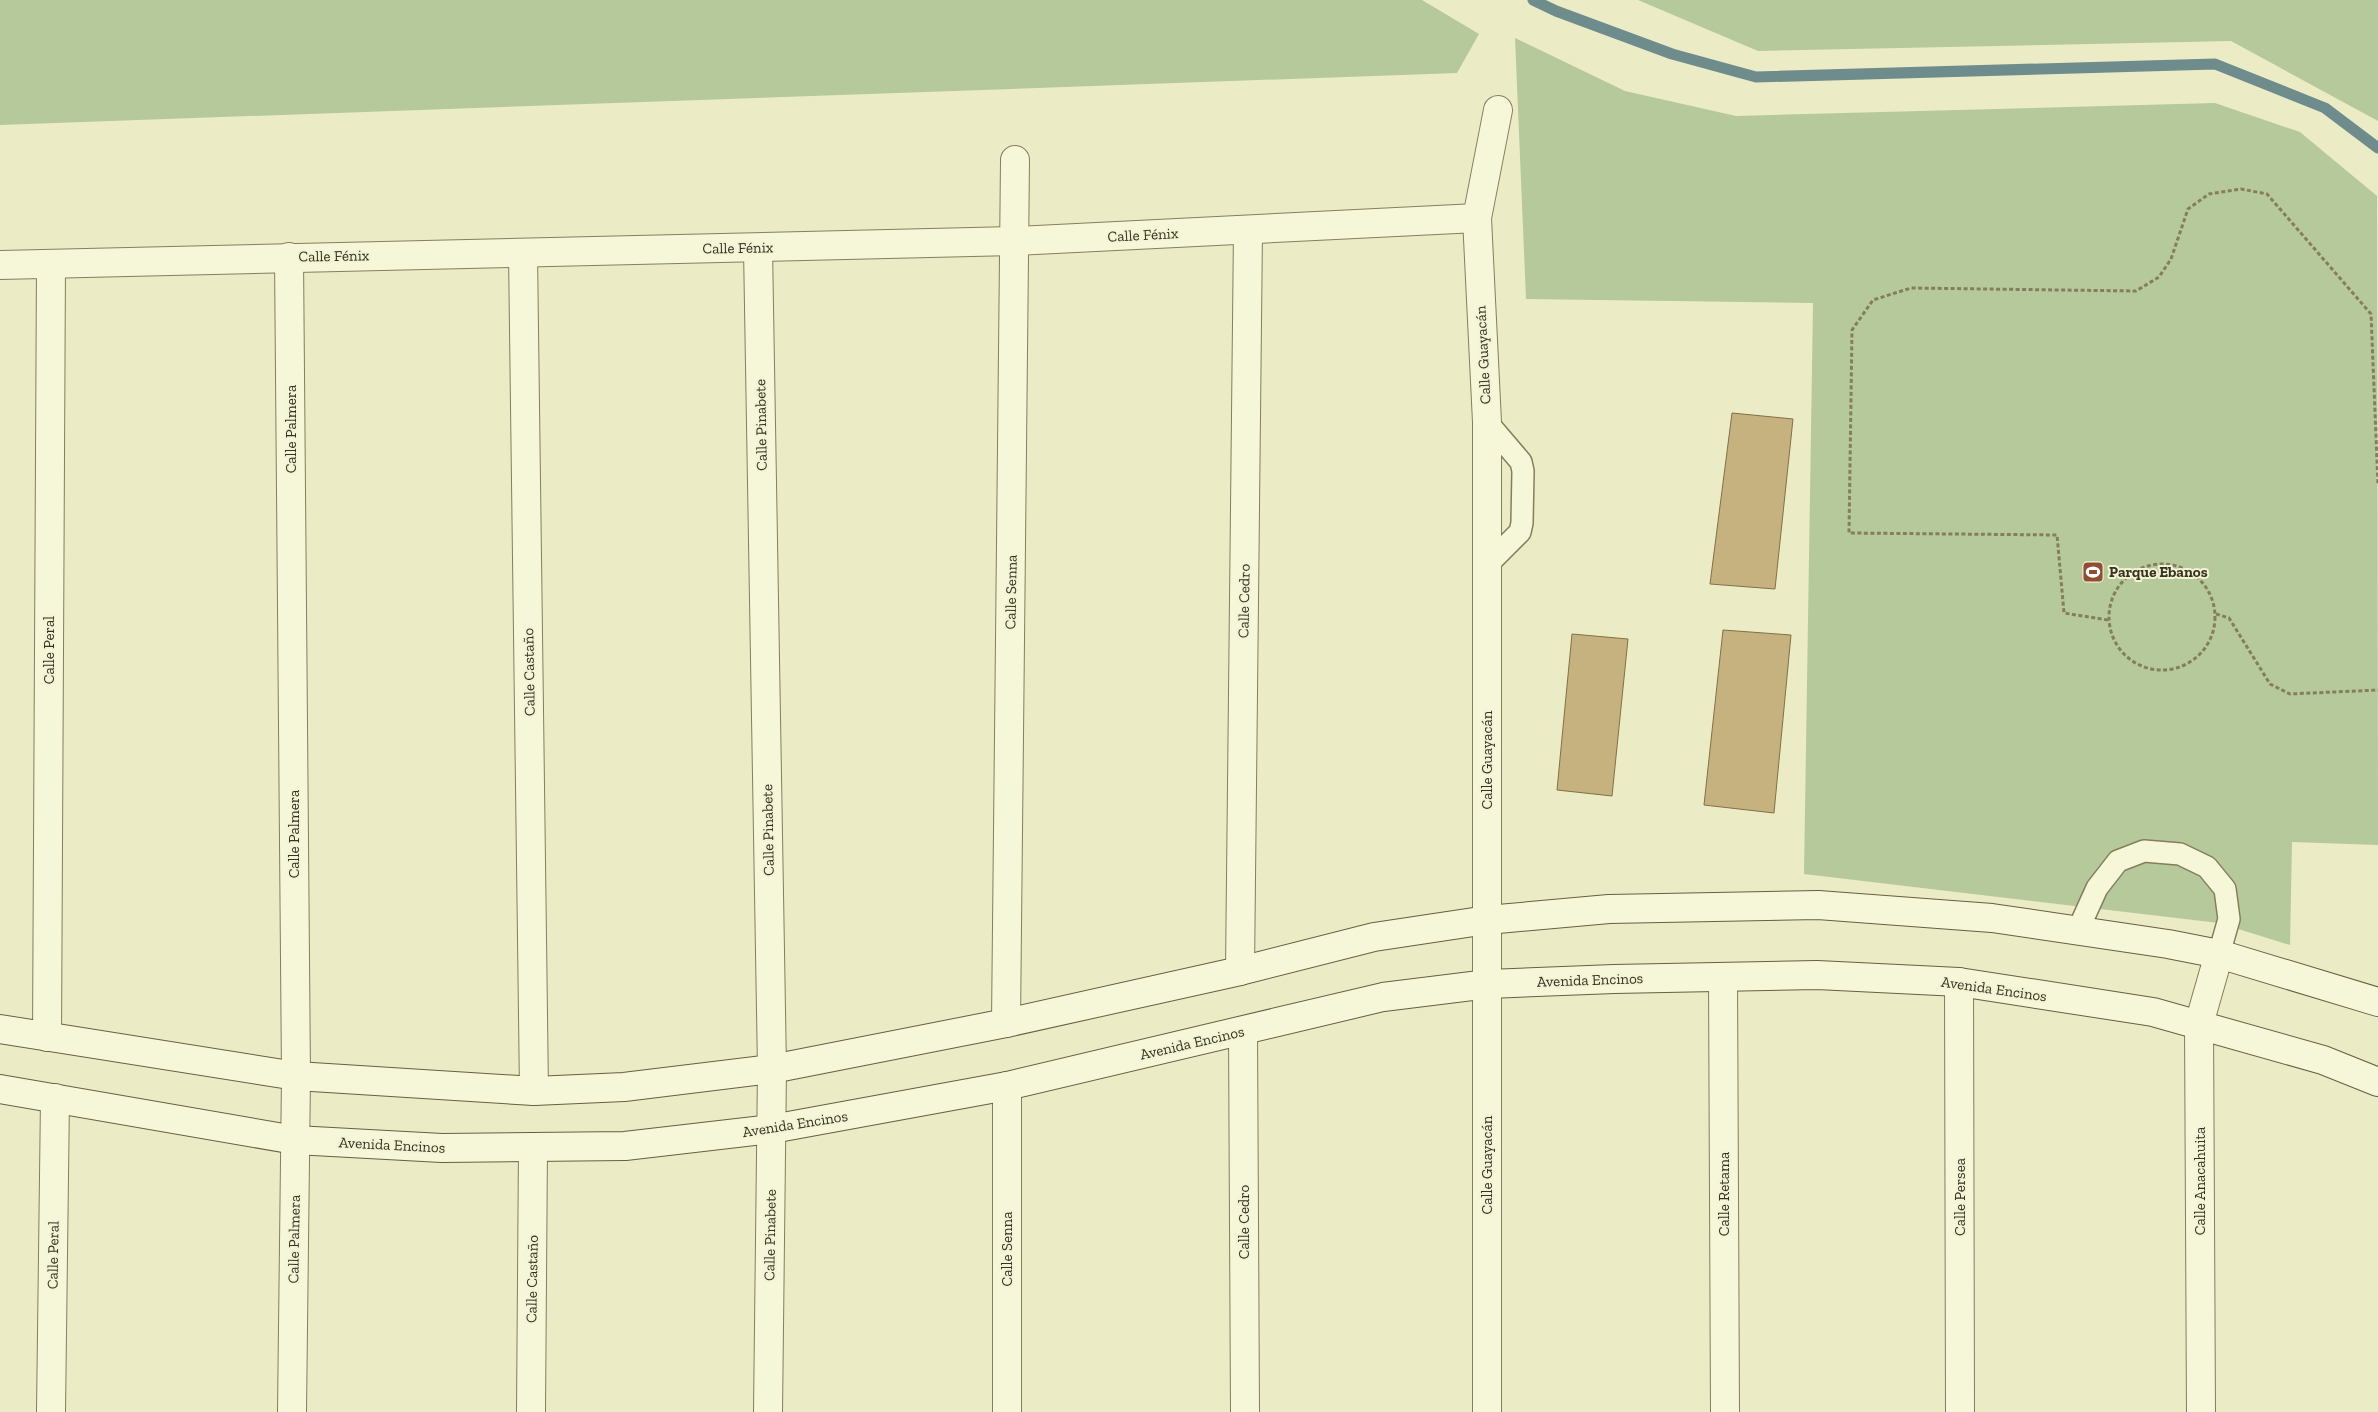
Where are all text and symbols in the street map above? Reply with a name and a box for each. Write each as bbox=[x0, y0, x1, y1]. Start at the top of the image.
street label: Calle Fénix bbox=[1107, 224, 1179, 246]
street label: Calle Fénix bbox=[702, 238, 774, 258]
street label: Calle Fénix bbox=[298, 246, 370, 266]
street label: Calle Guayacán bbox=[1471, 305, 1495, 405]
street label: Calle Pinabete bbox=[751, 379, 771, 471]
street label: Calle Palmera bbox=[282, 385, 300, 473]
street label: Calle Senna bbox=[1001, 554, 1021, 630]
sports icon: Parque Ebanos bbox=[2081, 560, 2105, 584]
street label: Calle Cedro bbox=[1234, 563, 1254, 638]
place label: Parque Ebanos bbox=[2109, 563, 2208, 581]
street label: Calle Peral bbox=[40, 616, 58, 684]
street label: Calle Castaño bbox=[519, 628, 539, 716]
street label: Calle Guayacán bbox=[1478, 710, 1496, 809]
street label: Calle Pinabete bbox=[758, 784, 778, 876]
street label: Calle Palmera bbox=[285, 790, 303, 878]
street label: Avenida Encinos bbox=[1536, 969, 1644, 991]
street label: Avenida Encinos bbox=[1940, 973, 2048, 1005]
street label: Avenida Encinos bbox=[1138, 1022, 1246, 1064]
street label: Avenida Encinos bbox=[741, 1107, 849, 1141]
street label: Calle Guayacán bbox=[1478, 1115, 1496, 1214]
street label: Calle Anacahuita bbox=[2191, 1127, 2209, 1235]
street label: Avenida Encinos bbox=[338, 1133, 446, 1157]
street label: Calle Retama bbox=[1715, 1152, 1733, 1236]
street label: Calle Persea bbox=[1951, 1158, 1969, 1236]
street label: Calle Cedro bbox=[1235, 1185, 1253, 1259]
street label: Calle Pinabete bbox=[760, 1189, 780, 1281]
street label: Calle Palmera bbox=[284, 1195, 304, 1283]
street label: Calle Senna bbox=[998, 1212, 1016, 1286]
street label: Calle Peral bbox=[43, 1221, 63, 1289]
street label: Calle Castaño bbox=[522, 1235, 542, 1323]

